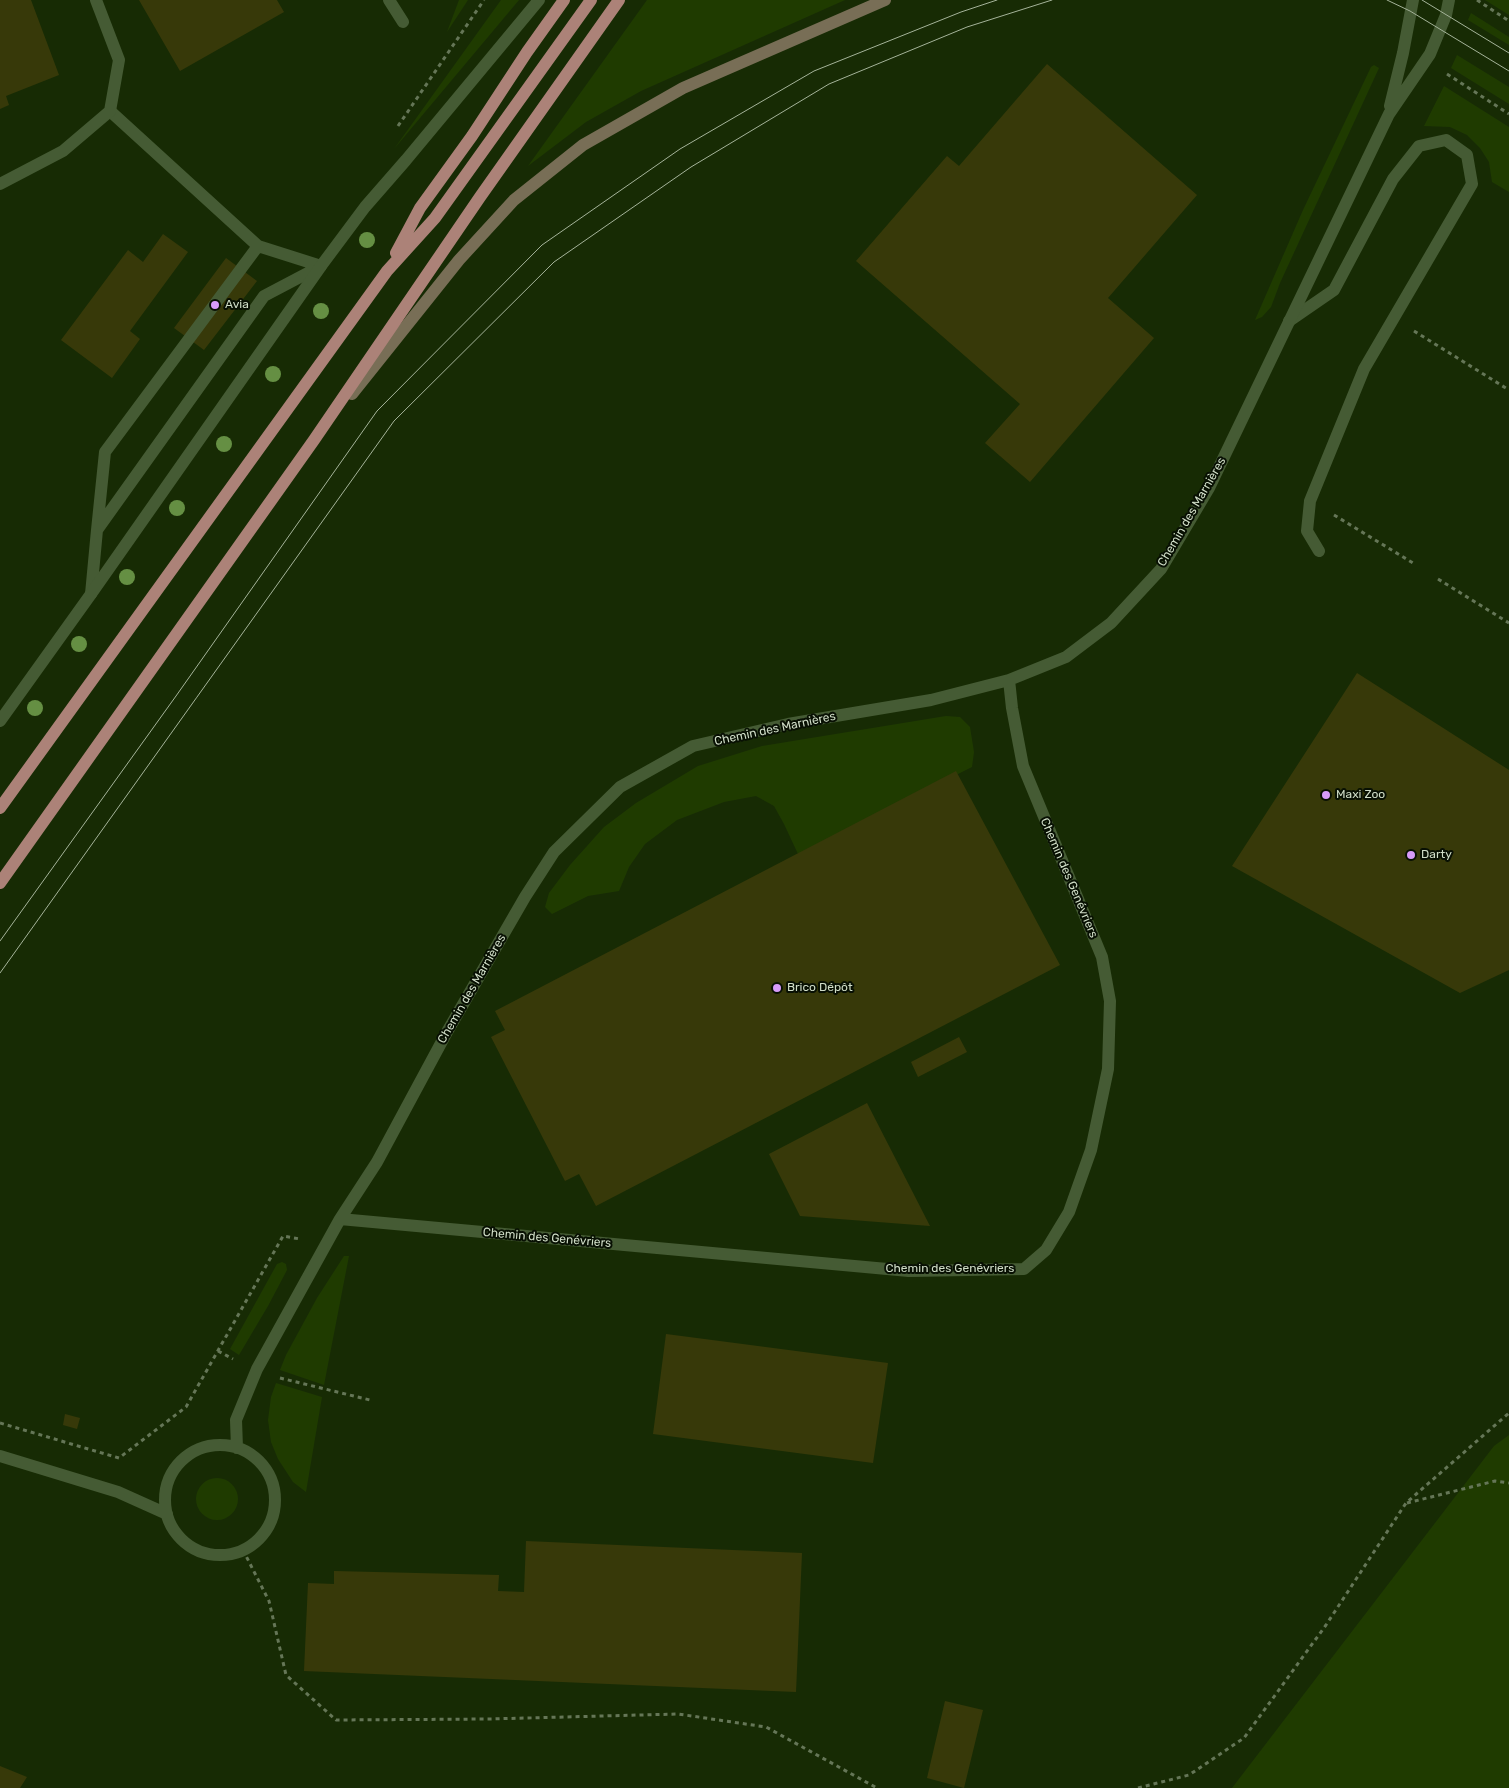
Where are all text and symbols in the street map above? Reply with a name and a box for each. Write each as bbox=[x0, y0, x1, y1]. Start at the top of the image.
place label: Avia bbox=[225, 298, 249, 312]
marker: Avia bbox=[209, 299, 221, 311]
street label: Chemin des Marnières bbox=[1155, 455, 1229, 569]
street label: Chemin des Marnières bbox=[713, 709, 837, 749]
place label: Maxi Zoo bbox=[1336, 788, 1385, 802]
marker: Maxi Zoo bbox=[1320, 789, 1332, 801]
street label: Chemin des Genévriers bbox=[1037, 816, 1101, 940]
place label: Darty bbox=[1421, 848, 1452, 862]
marker: Darty bbox=[1405, 849, 1417, 861]
street label: Chemin des Marnières bbox=[435, 932, 509, 1046]
place label: Brico Dépôt bbox=[787, 981, 853, 995]
marker: Brico Dépôt bbox=[771, 982, 783, 994]
street label: Chemin des Genévriers bbox=[482, 1225, 612, 1251]
street label: Chemin des Genévriers bbox=[886, 1262, 1014, 1276]

